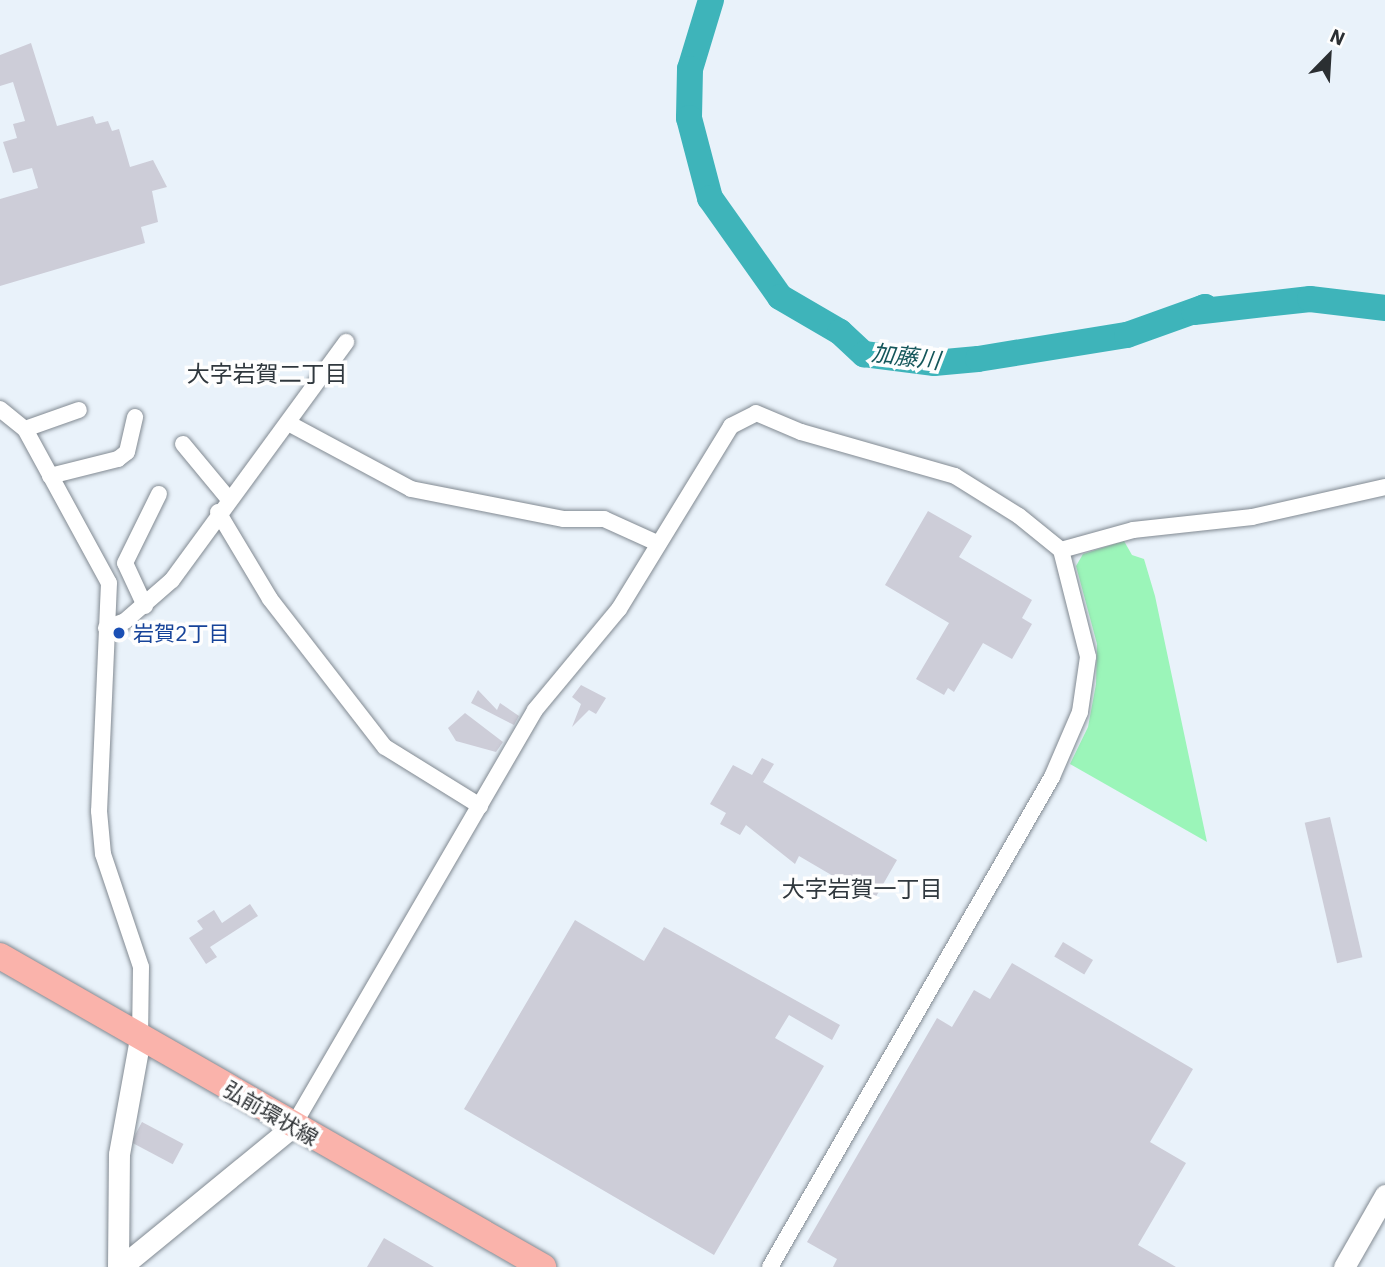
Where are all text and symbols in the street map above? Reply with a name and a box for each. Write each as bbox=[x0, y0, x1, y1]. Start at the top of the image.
north arrow bbox=[1294, 21, 1364, 91]
text: N bbox=[1326, 23, 1349, 51]
water label: 加藤川 bbox=[870, 338, 942, 374]
district label: 大字岩賀二丁目 bbox=[187, 359, 347, 387]
place label: 岩賀2丁目 bbox=[133, 620, 230, 646]
marker: 岩賀2丁目 bbox=[111, 625, 127, 641]
district label: 大字岩賀一丁目 bbox=[782, 874, 942, 902]
street label: 弘前環状線 bbox=[219, 1076, 323, 1150]

